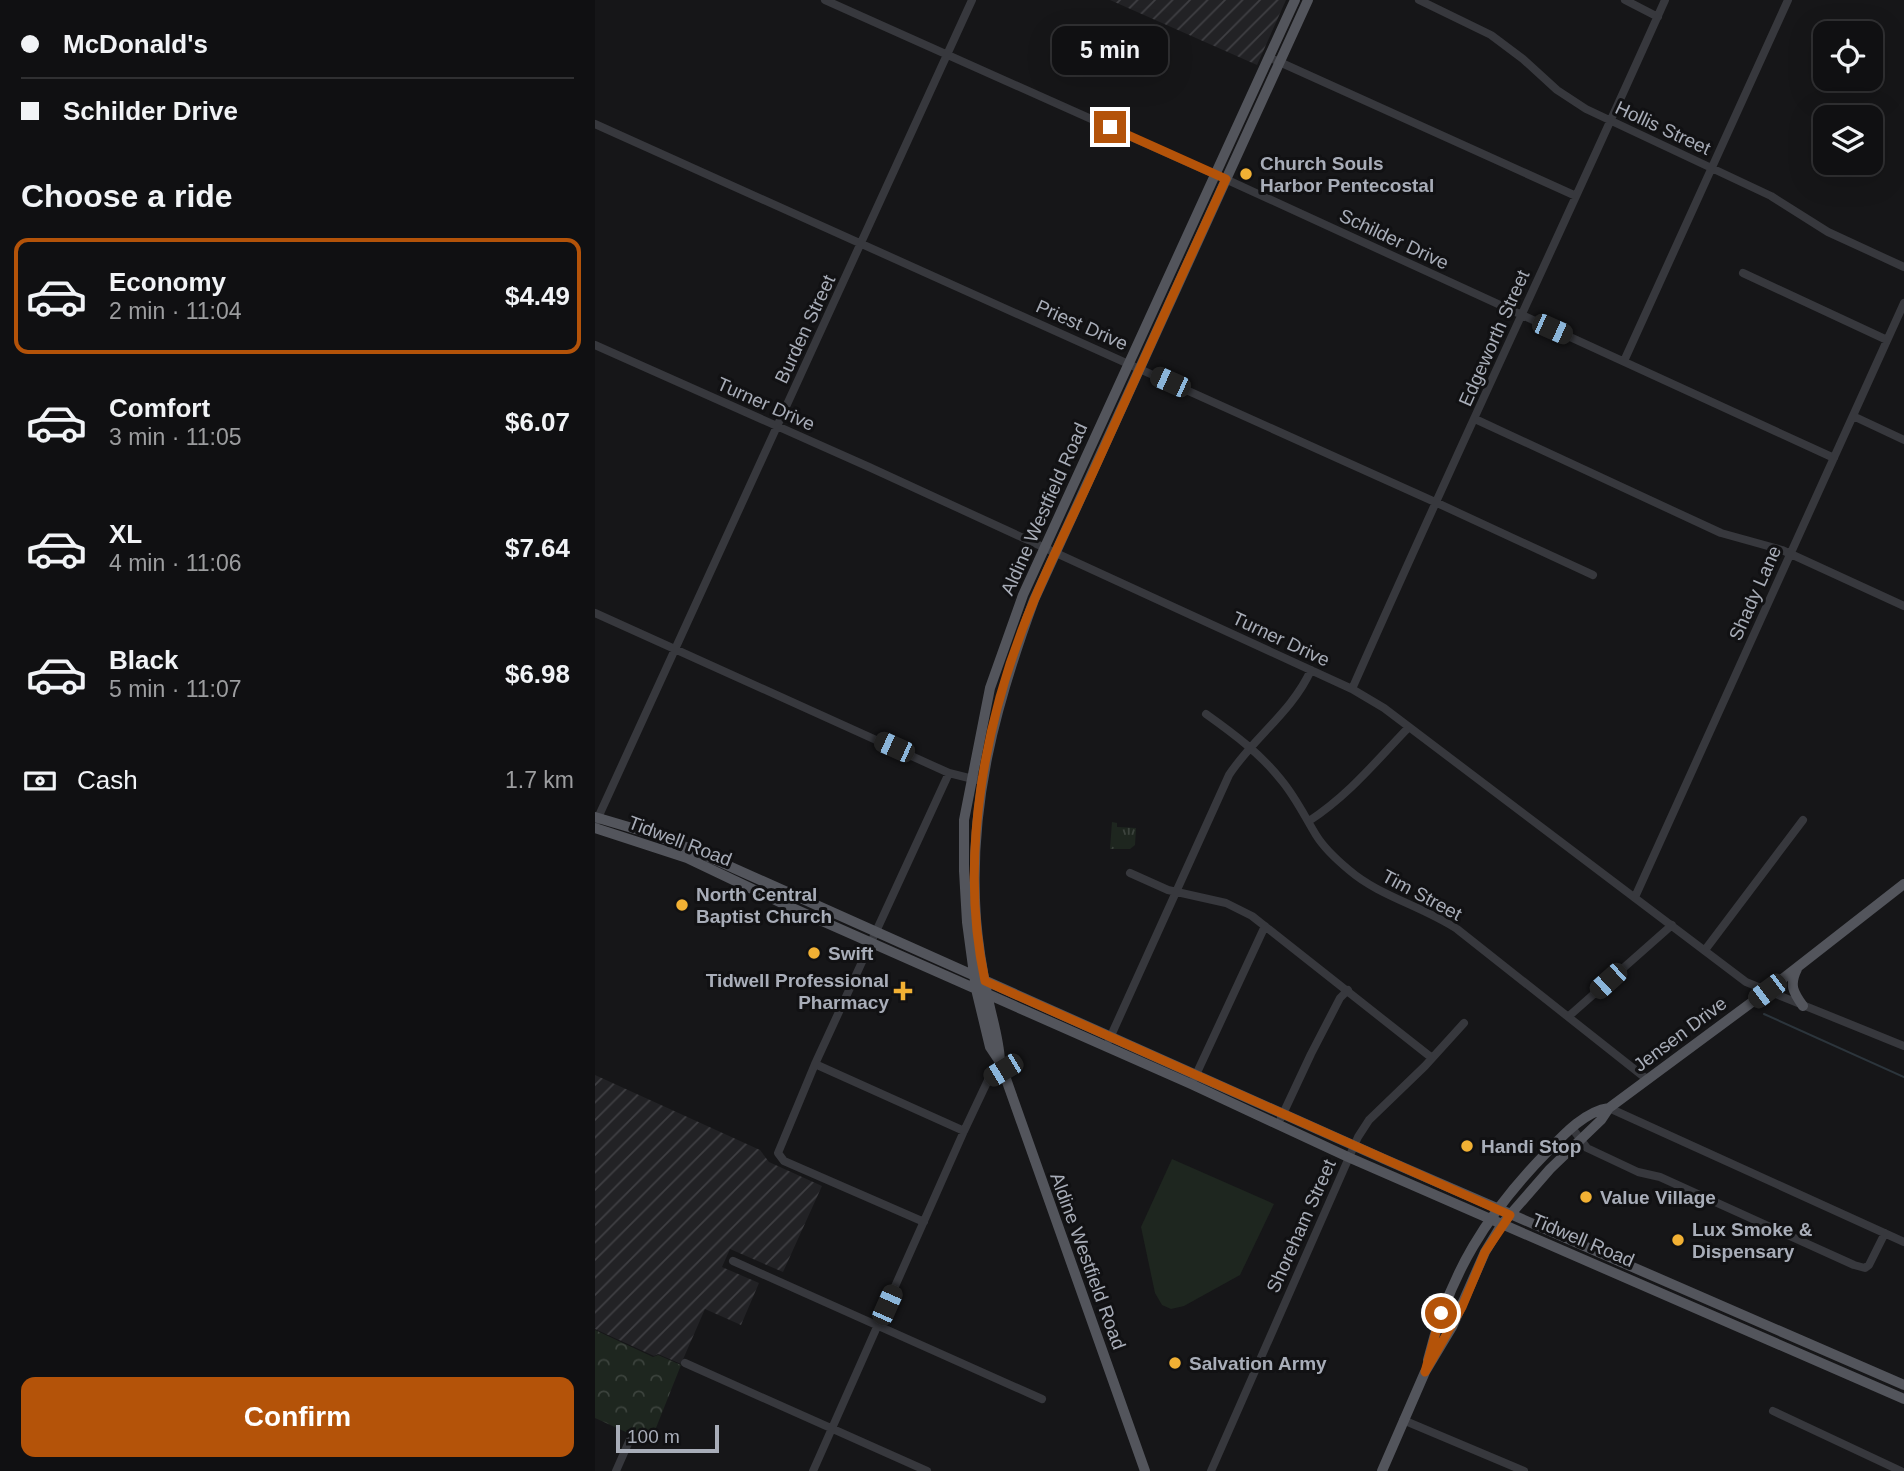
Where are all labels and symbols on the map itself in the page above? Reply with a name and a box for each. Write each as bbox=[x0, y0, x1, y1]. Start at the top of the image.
callout: 5 min bbox=[1052, 25, 1168, 74]
street label: Hollis Street bbox=[1612, 97, 1715, 159]
route end bbox=[1094, 111, 1126, 143]
place label: Church Souls Harbor Pentecostal bbox=[1260, 153, 1434, 196]
marker: Church Souls Harbor Pentecostal bbox=[1238, 166, 1254, 182]
street label: Schilder Drive bbox=[1336, 204, 1452, 274]
street label: Edgeworth Street bbox=[1455, 266, 1534, 409]
street label: Burden Street bbox=[771, 271, 840, 387]
street label: Priest Drive bbox=[1033, 295, 1131, 355]
car bbox=[1529, 311, 1576, 347]
car bbox=[1147, 364, 1194, 400]
street label: Turner Drive bbox=[714, 373, 818, 435]
street label: Aldine Westfield Road bbox=[996, 419, 1092, 599]
street label: Shady Lane bbox=[1725, 542, 1785, 644]
street label: Turner Drive bbox=[1229, 607, 1333, 671]
car bbox=[871, 729, 918, 765]
street label: Tidwell Road bbox=[625, 812, 735, 870]
street label: Tim Street bbox=[1379, 865, 1466, 925]
place label: North Central Baptist Church bbox=[696, 884, 832, 927]
marker: North Central Baptist Church bbox=[674, 897, 690, 913]
place label: Swift bbox=[828, 943, 874, 964]
marker: Swift bbox=[806, 945, 822, 961]
car bbox=[1586, 959, 1631, 1003]
place label: Tidwell Professional Pharmacy bbox=[706, 970, 889, 1013]
car bbox=[1744, 970, 1791, 1012]
marker: Tidwell Professional Pharmacy bbox=[895, 983, 911, 999]
street label: Jensen Drive bbox=[1629, 992, 1731, 1076]
car bbox=[980, 1050, 1027, 1090]
place label: Handi Stop bbox=[1481, 1136, 1581, 1157]
marker: Handi Stop bbox=[1459, 1138, 1475, 1154]
street label: Shoreham Street bbox=[1262, 1155, 1340, 1296]
street label: Aldine Westfield Road bbox=[1046, 1170, 1130, 1352]
place label: Value Village bbox=[1600, 1187, 1716, 1208]
marker: Value Village bbox=[1578, 1189, 1594, 1205]
street label: Tidwell Road bbox=[1529, 1209, 1637, 1271]
place label: Lux Smoke & Dispensary bbox=[1692, 1219, 1813, 1262]
marker: Lux Smoke & Dispensary bbox=[1670, 1232, 1686, 1248]
car bbox=[869, 1282, 906, 1328]
route start bbox=[1425, 1297, 1457, 1329]
place label: Salvation Army bbox=[1189, 1353, 1327, 1374]
marker: Salvation Army bbox=[1167, 1355, 1183, 1371]
scale bar bbox=[616, 1422, 719, 1454]

